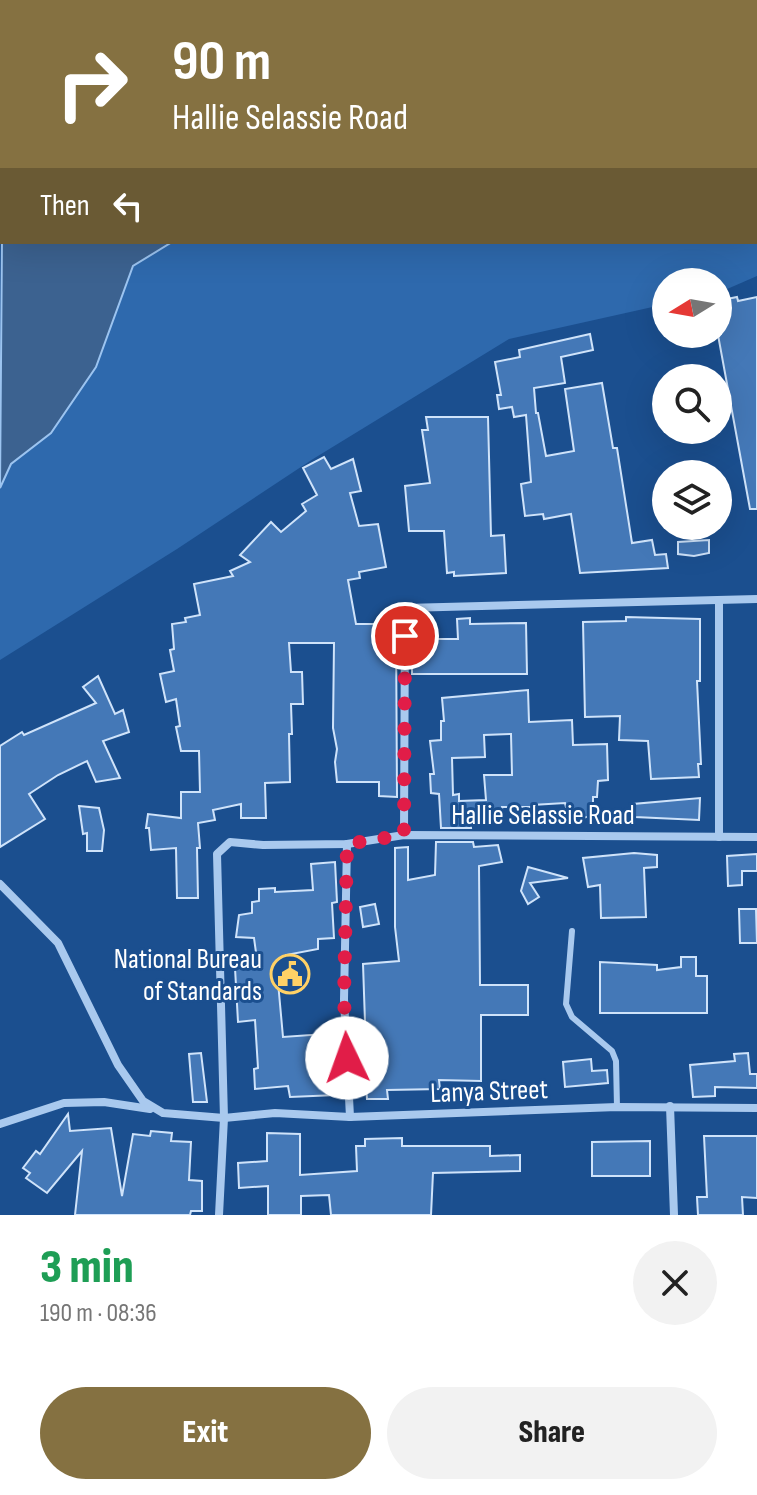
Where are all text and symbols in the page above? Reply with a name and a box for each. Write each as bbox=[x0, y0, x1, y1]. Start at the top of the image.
text: 90 m bbox=[172, 29, 271, 96]
icon: right bbox=[40, 32, 144, 136]
text: Hallie Selassie Road bbox=[172, 97, 408, 140]
icon: left bbox=[106, 184, 150, 228]
text: Then bbox=[40, 188, 90, 224]
north arrow bbox=[652, 268, 732, 348]
map controls bbox=[652, 268, 732, 540]
button: search bbox=[652, 364, 732, 444]
button: layers bbox=[652, 460, 732, 540]
pin bbox=[371, 602, 439, 670]
icon: arrive bbox=[383, 614, 427, 658]
street label: Hallie Selassie Road bbox=[451, 799, 635, 832]
place label: National Bureau of Standards bbox=[114, 943, 262, 1008]
public building icon: National Bureau of Standards bbox=[269, 953, 311, 995]
position arrow bbox=[305, 1016, 389, 1100]
street label: Lanya Street bbox=[430, 1073, 548, 1110]
text: 3 min bbox=[40, 1239, 134, 1296]
button: close bbox=[633, 1241, 717, 1325]
text: 190 m · 08:36 bbox=[40, 1298, 157, 1329]
button: Exit bbox=[40, 1387, 371, 1479]
button: Share bbox=[387, 1387, 717, 1479]

